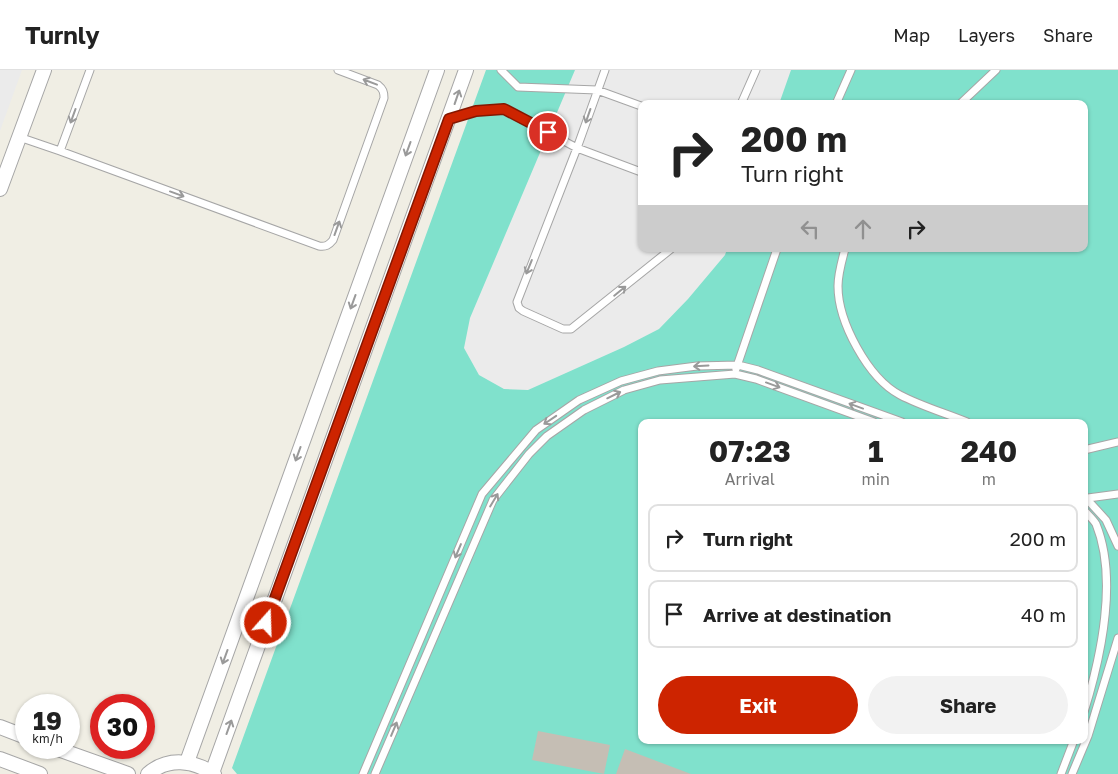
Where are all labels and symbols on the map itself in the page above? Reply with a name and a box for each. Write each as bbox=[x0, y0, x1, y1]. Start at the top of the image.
one-way arrow bbox=[363, 77, 378, 86]
one-way arrow bbox=[452, 89, 462, 105]
one-way arrow bbox=[68, 108, 77, 123]
one-way arrow bbox=[583, 108, 592, 123]
pin bbox=[527, 111, 569, 153]
one-way arrow bbox=[403, 141, 412, 156]
one-way arrow bbox=[168, 190, 184, 199]
one-way arrow bbox=[333, 221, 342, 237]
one-way arrow bbox=[524, 259, 533, 274]
one-way arrow bbox=[613, 285, 626, 296]
one-way arrow bbox=[348, 293, 357, 309]
one-way arrow bbox=[693, 361, 709, 371]
one-way arrow bbox=[764, 381, 780, 390]
one-way arrow bbox=[607, 390, 622, 400]
one-way arrow bbox=[849, 401, 864, 410]
one-way arrow bbox=[543, 415, 557, 425]
one-way arrow bbox=[293, 446, 302, 462]
one-way arrow bbox=[490, 494, 500, 508]
one-way arrow bbox=[453, 543, 463, 558]
position arrow bbox=[239, 596, 291, 648]
one-way arrow bbox=[220, 648, 229, 664]
speed limit sign: 30 bbox=[90, 694, 155, 759]
one-way arrow bbox=[225, 720, 234, 735]
one-way arrow bbox=[390, 722, 400, 737]

